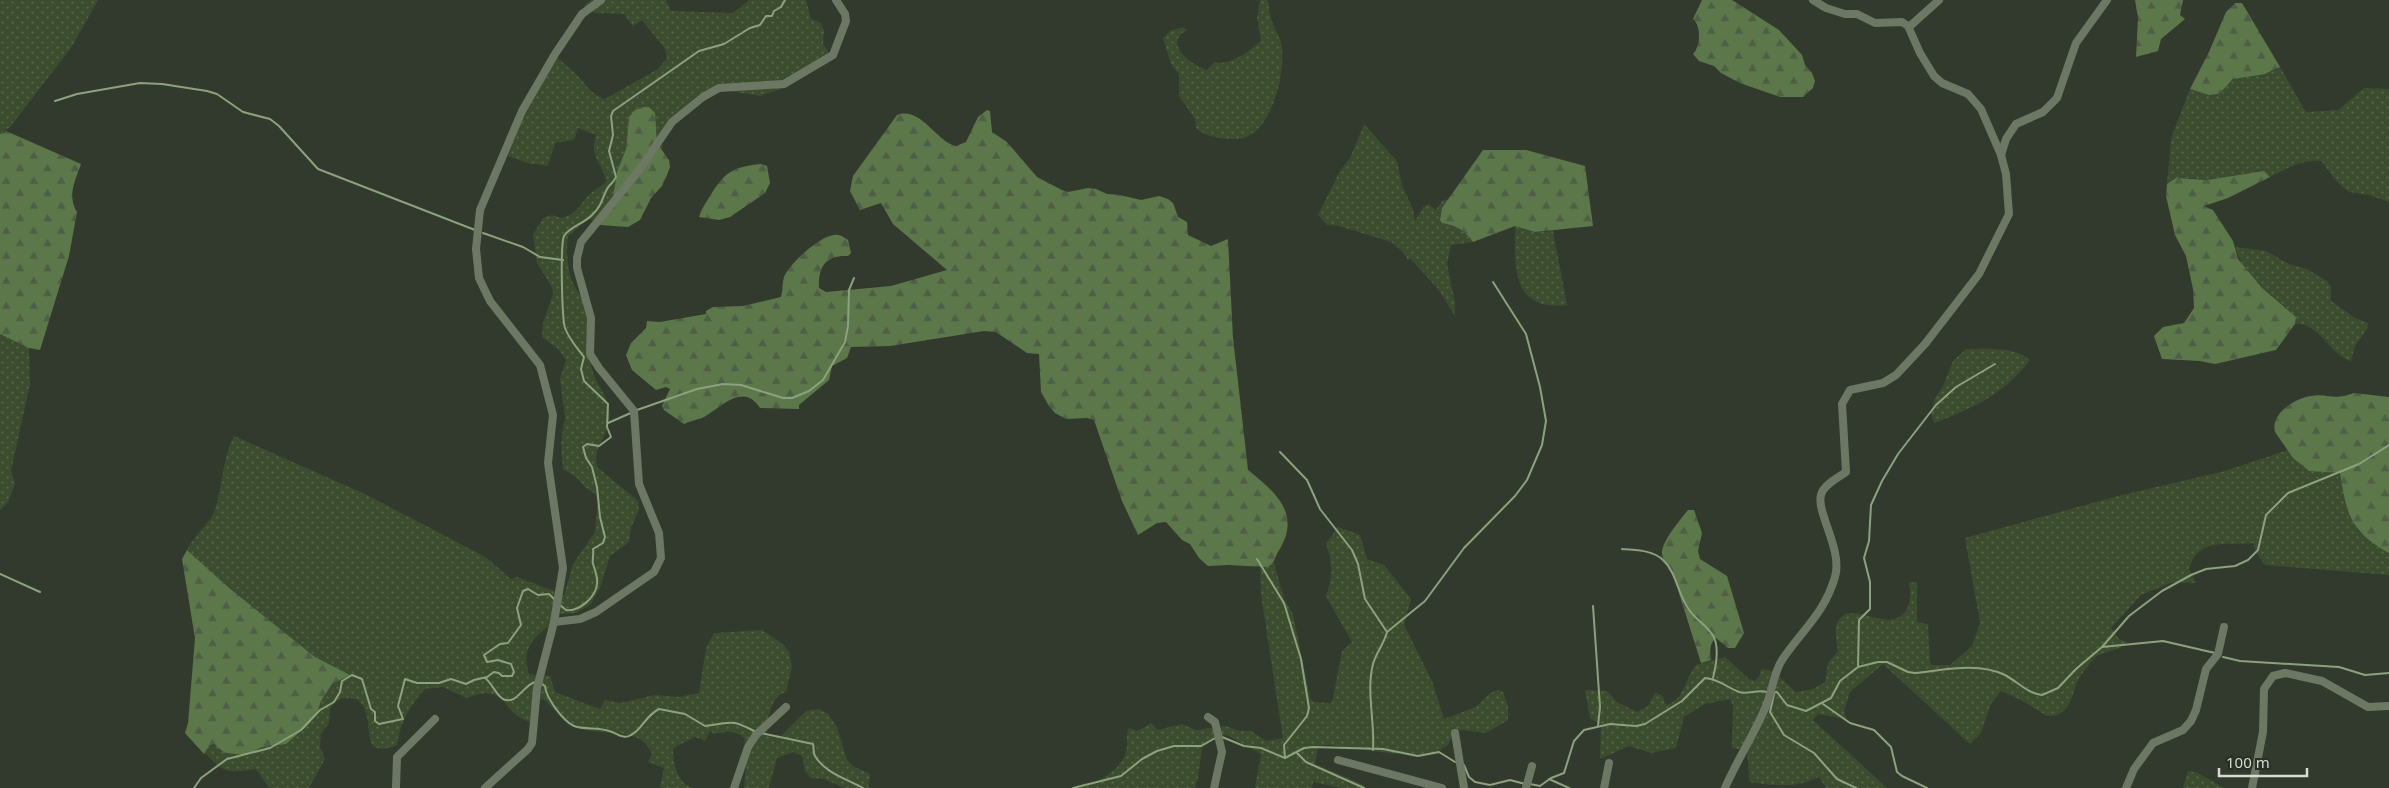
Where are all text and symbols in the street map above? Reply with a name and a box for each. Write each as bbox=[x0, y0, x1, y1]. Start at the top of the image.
scale bar bbox=[2219, 746, 2306, 778]
text: 100 m bbox=[2226, 752, 2270, 772]

